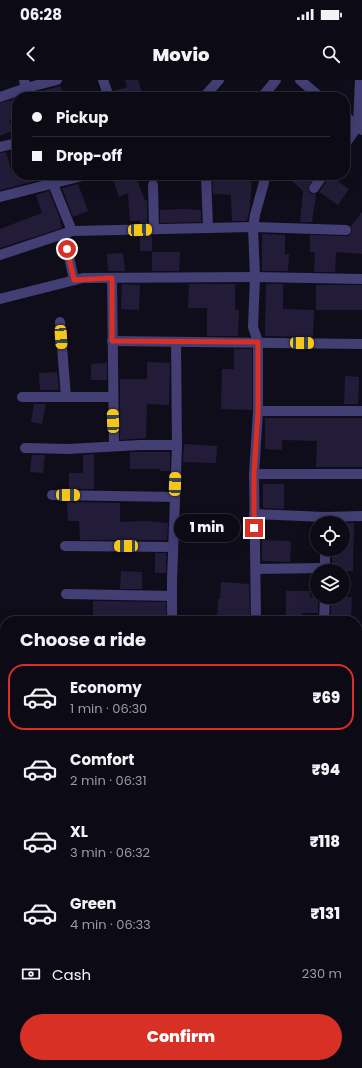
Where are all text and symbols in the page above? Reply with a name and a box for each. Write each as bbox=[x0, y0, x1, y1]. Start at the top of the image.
text: 06:28 bbox=[20, 4, 62, 25]
text: Movio bbox=[153, 42, 209, 67]
icon: back bbox=[20, 43, 42, 65]
icon: search bbox=[320, 43, 342, 65]
text: Pickup bbox=[56, 107, 108, 128]
text: Drop-off bbox=[56, 145, 122, 166]
car bbox=[128, 224, 152, 236]
route start bbox=[58, 240, 76, 258]
car bbox=[54, 325, 68, 349]
car bbox=[290, 337, 314, 349]
car bbox=[107, 409, 119, 433]
car bbox=[169, 472, 181, 496]
car bbox=[56, 489, 80, 501]
callout: 1 min bbox=[174, 514, 240, 542]
map controls bbox=[310, 516, 350, 604]
button: locate bbox=[310, 516, 350, 556]
text: 1 min bbox=[190, 518, 224, 537]
route end bbox=[245, 519, 263, 537]
car bbox=[114, 540, 138, 552]
button: layers bbox=[310, 564, 350, 604]
text: Choose a ride bbox=[20, 627, 146, 652]
text: Economy bbox=[70, 677, 142, 698]
icon: car bbox=[22, 679, 58, 715]
text: ₹69 bbox=[313, 687, 340, 708]
text: 1 min · 06:30 bbox=[70, 699, 147, 718]
text: Comfort bbox=[70, 749, 134, 770]
icon: car bbox=[22, 751, 58, 787]
text: ₹94 bbox=[312, 759, 340, 780]
text: 2 min · 06:31 bbox=[70, 771, 147, 790]
text: XL bbox=[70, 821, 88, 842]
icon: car bbox=[22, 823, 58, 859]
text: ₹118 bbox=[310, 831, 340, 852]
text: 3 min · 06:32 bbox=[70, 843, 150, 862]
text: Green bbox=[70, 893, 116, 914]
icon: car bbox=[22, 895, 58, 931]
text: ₹131 bbox=[310, 903, 340, 924]
text: 4 min · 06:33 bbox=[70, 915, 151, 934]
icon: cash bbox=[20, 963, 42, 985]
text: Cash bbox=[52, 964, 91, 985]
text: 230 m bbox=[302, 964, 342, 983]
button: Confirm bbox=[20, 1014, 342, 1060]

